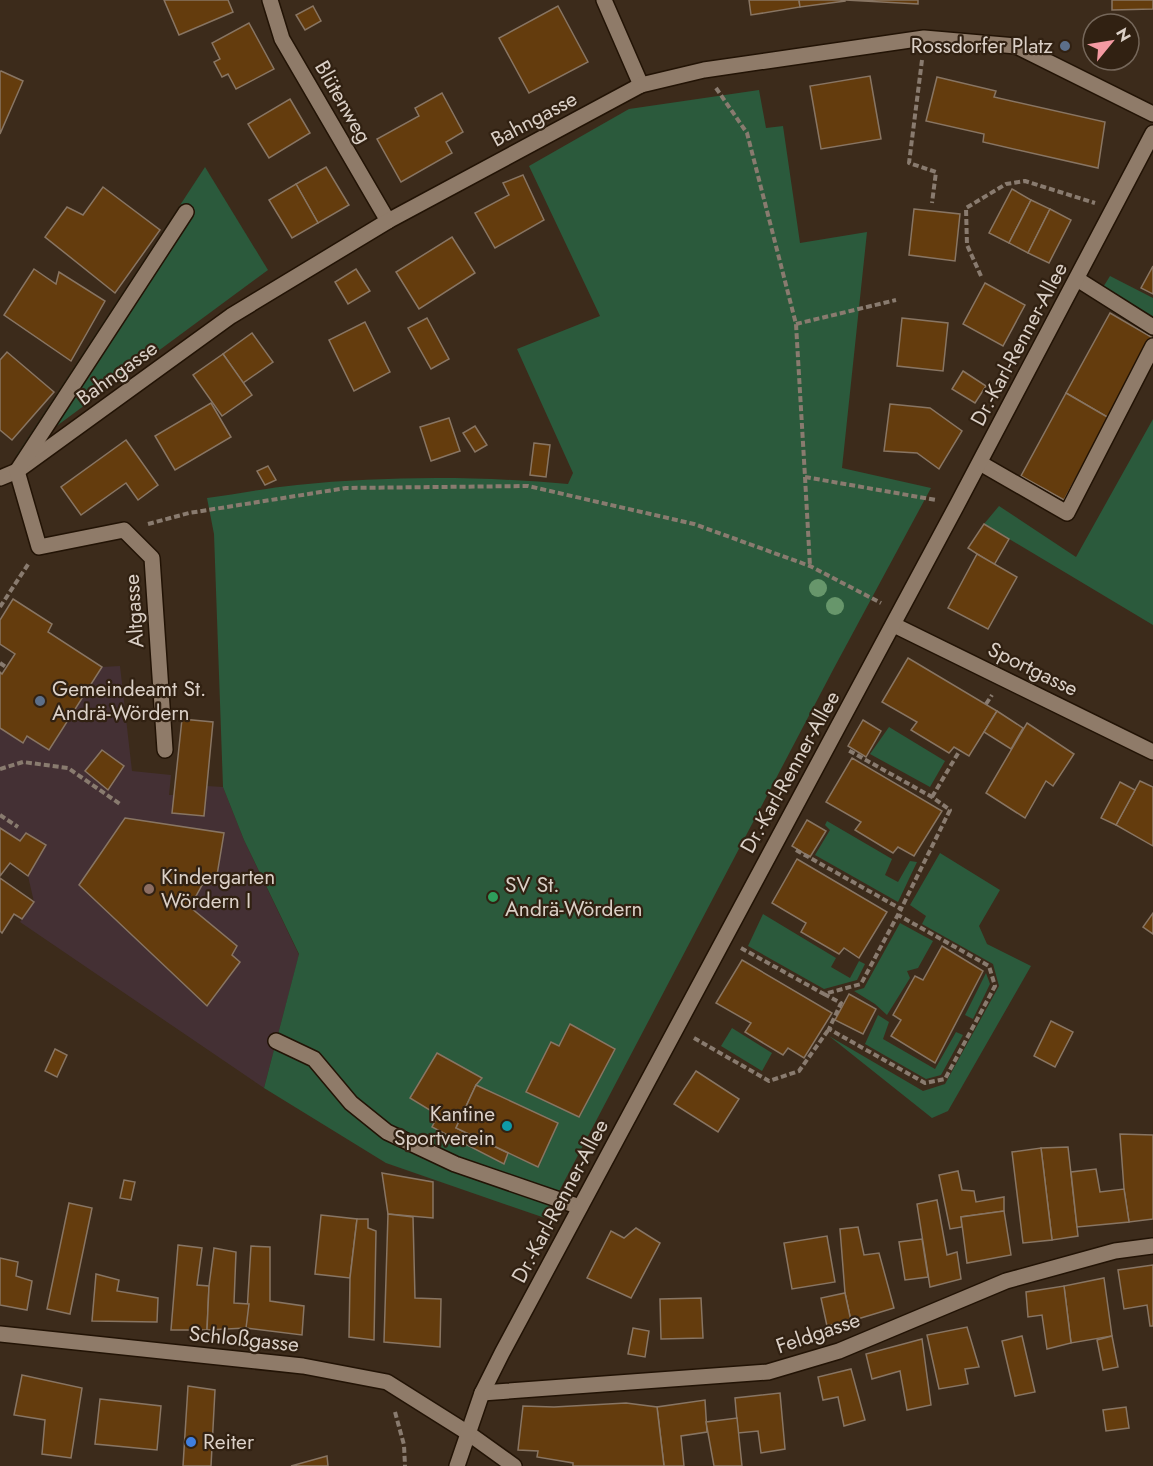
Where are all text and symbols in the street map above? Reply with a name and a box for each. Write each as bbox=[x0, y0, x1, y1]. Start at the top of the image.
north arrow bbox=[1081, 12, 1141, 72]
text: N bbox=[1110, 23, 1137, 46]
place label: Rossdorfer Platz bbox=[911, 31, 1053, 61]
marker: Rossdorfer Platz bbox=[1058, 39, 1072, 53]
street label: Blütenweg bbox=[307, 55, 379, 149]
street label: Bahngasse bbox=[486, 84, 583, 154]
street label: Dr.-Karl-Renner-Allee bbox=[963, 257, 1075, 431]
street label: Bahngasse bbox=[70, 333, 164, 413]
street label: Altgasse bbox=[116, 573, 152, 649]
street label: Sportgasse bbox=[983, 634, 1083, 704]
place label: Gemeindeamt St. Andrä-Wördern bbox=[52, 674, 206, 728]
street label: Dr.-Karl-Renner-Allee bbox=[733, 685, 847, 859]
marker: Gemeindeamt St. Andrä-Wördern bbox=[33, 694, 47, 708]
place label: Kindergarten Wördern I bbox=[161, 862, 275, 916]
place label: SV St. Andrä-Wördern bbox=[505, 870, 642, 924]
marker: Kindergarten Wördern I bbox=[142, 882, 156, 896]
marker: SV St. Andrä-Wördern bbox=[486, 890, 500, 904]
place label: Kantine Sportverein bbox=[394, 1099, 495, 1153]
street label: Dr.-Karl-Renner-Allee bbox=[504, 1114, 616, 1288]
marker: Kantine Sportverein bbox=[500, 1119, 514, 1133]
street label: Feldgasse bbox=[772, 1305, 864, 1361]
street label: Schloßgasse bbox=[187, 1318, 301, 1360]
place label: Reiter bbox=[203, 1427, 255, 1457]
marker: Reiter bbox=[184, 1435, 198, 1449]

